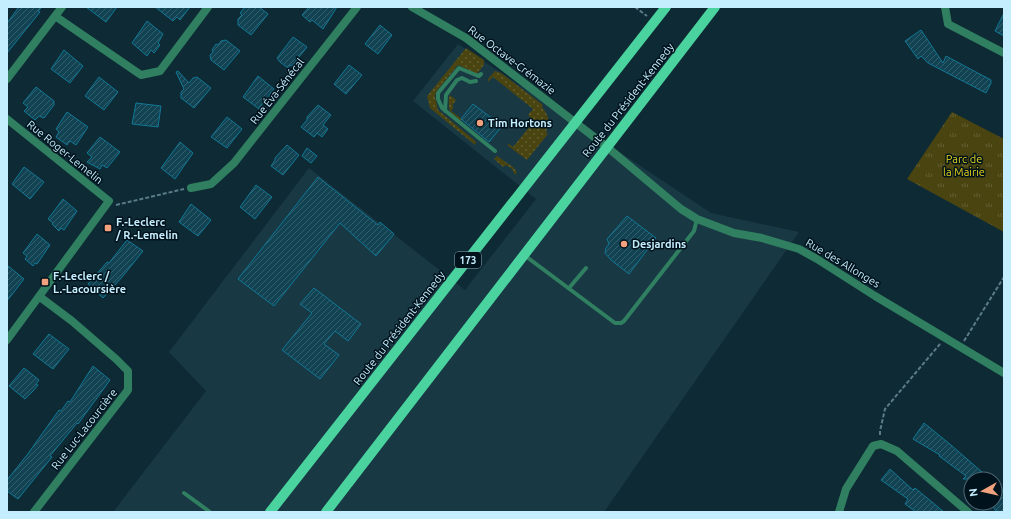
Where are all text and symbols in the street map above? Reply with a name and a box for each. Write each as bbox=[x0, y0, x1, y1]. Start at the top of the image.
street label: Rue Octave-Crémazie bbox=[466, 23, 558, 97]
street label: Route du Président-Kennedy bbox=[580, 40, 677, 159]
street label: Rue Éva-Sénécal bbox=[247, 55, 306, 126]
place label: Tim Hortons bbox=[488, 117, 552, 129]
street label: Rue Roger-Lemelin bbox=[25, 118, 105, 186]
marker: Tim Hortons bbox=[475, 118, 485, 128]
park label: Parc de la Mairie bbox=[943, 153, 985, 178]
place label: F.-Leclerc / R.-Lemelin bbox=[115, 216, 178, 241]
marker: F.-Leclerc / R.-Lemelin bbox=[103, 223, 113, 233]
street label: Rue des Allonges bbox=[804, 236, 882, 290]
place label: Desjardins bbox=[632, 238, 686, 250]
marker: Desjardins bbox=[619, 239, 629, 249]
road number: 173 bbox=[455, 252, 481, 268]
street label: Route du Président-Kennedy bbox=[351, 268, 448, 387]
place label: F.-Leclerc / L.-Lacoursière bbox=[53, 270, 126, 295]
marker: F.-Leclerc / L.-Lacoursière bbox=[40, 277, 50, 287]
street label: Rue Luc-Lacourcière bbox=[49, 386, 119, 472]
north arrow bbox=[963, 471, 1003, 511]
text: N bbox=[967, 487, 980, 497]

